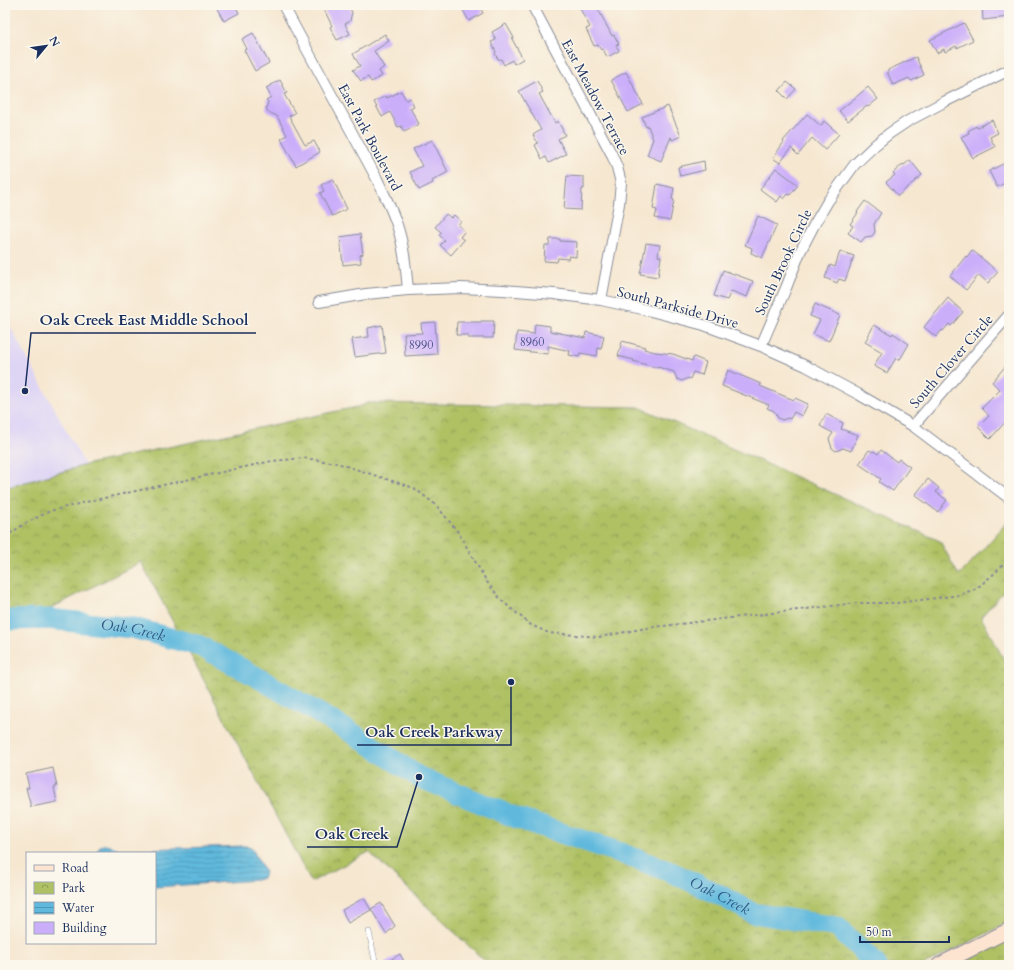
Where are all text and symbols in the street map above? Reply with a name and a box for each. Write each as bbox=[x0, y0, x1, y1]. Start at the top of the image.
north arrow bbox=[26, 26, 66, 66]
text: N bbox=[45, 34, 63, 50]
street label: East Meadow Terrace bbox=[557, 36, 634, 159]
street label: East Park Boulevard bbox=[333, 80, 406, 195]
street label: South Brook Circle bbox=[750, 206, 816, 318]
street label: South Parkside Drive bbox=[615, 282, 741, 333]
callout: Oak Creek East Middle School bbox=[31, 306, 256, 333]
text: Oak Creek East Middle School bbox=[40, 310, 249, 330]
street label: South Clover Circle bbox=[905, 310, 997, 412]
house number: 8960 bbox=[520, 334, 544, 350]
house number: 8990 bbox=[409, 337, 433, 353]
water label: Oak Creek bbox=[100, 615, 168, 646]
callout: Oak Creek Parkway bbox=[357, 718, 511, 745]
text: Oak Creek Parkway bbox=[365, 722, 504, 742]
callout: Oak Creek bbox=[307, 820, 397, 847]
text: Oak Creek bbox=[315, 824, 390, 844]
legend bbox=[26, 852, 156, 944]
text: Road bbox=[62, 860, 89, 876]
water label: Oak Creek bbox=[686, 872, 754, 920]
text: Park bbox=[62, 880, 86, 896]
text: Water bbox=[61, 900, 95, 916]
scale bar bbox=[860, 918, 949, 944]
text: Building bbox=[62, 920, 107, 936]
text: 50 m bbox=[866, 924, 893, 940]

